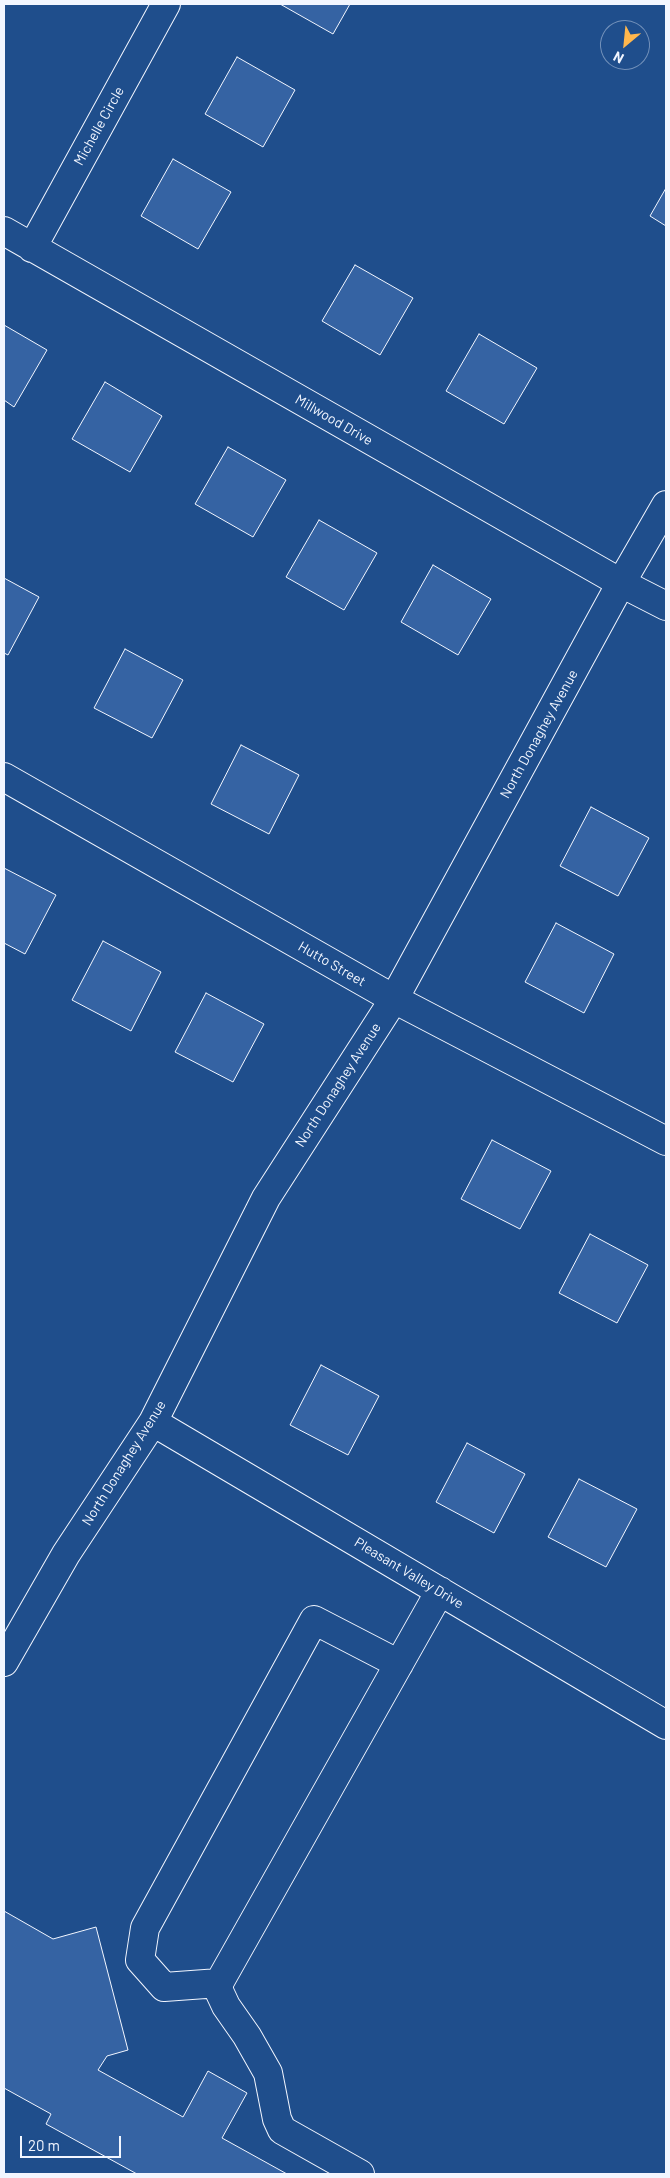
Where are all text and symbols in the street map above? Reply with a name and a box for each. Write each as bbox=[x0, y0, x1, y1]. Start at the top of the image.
north arrow bbox=[600, 20, 650, 70]
text: N bbox=[610, 48, 626, 67]
street label: Michelle Circle bbox=[70, 84, 128, 168]
street label: Millwood Drive bbox=[292, 391, 376, 449]
street label: North Donaghey Avenue bbox=[497, 667, 581, 801]
street label: Hutto Street bbox=[295, 938, 369, 990]
street label: North Donaghey Avenue bbox=[292, 1020, 384, 1150]
street label: North Donaghey Avenue bbox=[79, 1397, 169, 1529]
street label: Pleasant Valley Drive bbox=[351, 1534, 467, 1612]
scale bar bbox=[22, 2126, 124, 2158]
text: 20 m bbox=[28, 2136, 60, 2154]

